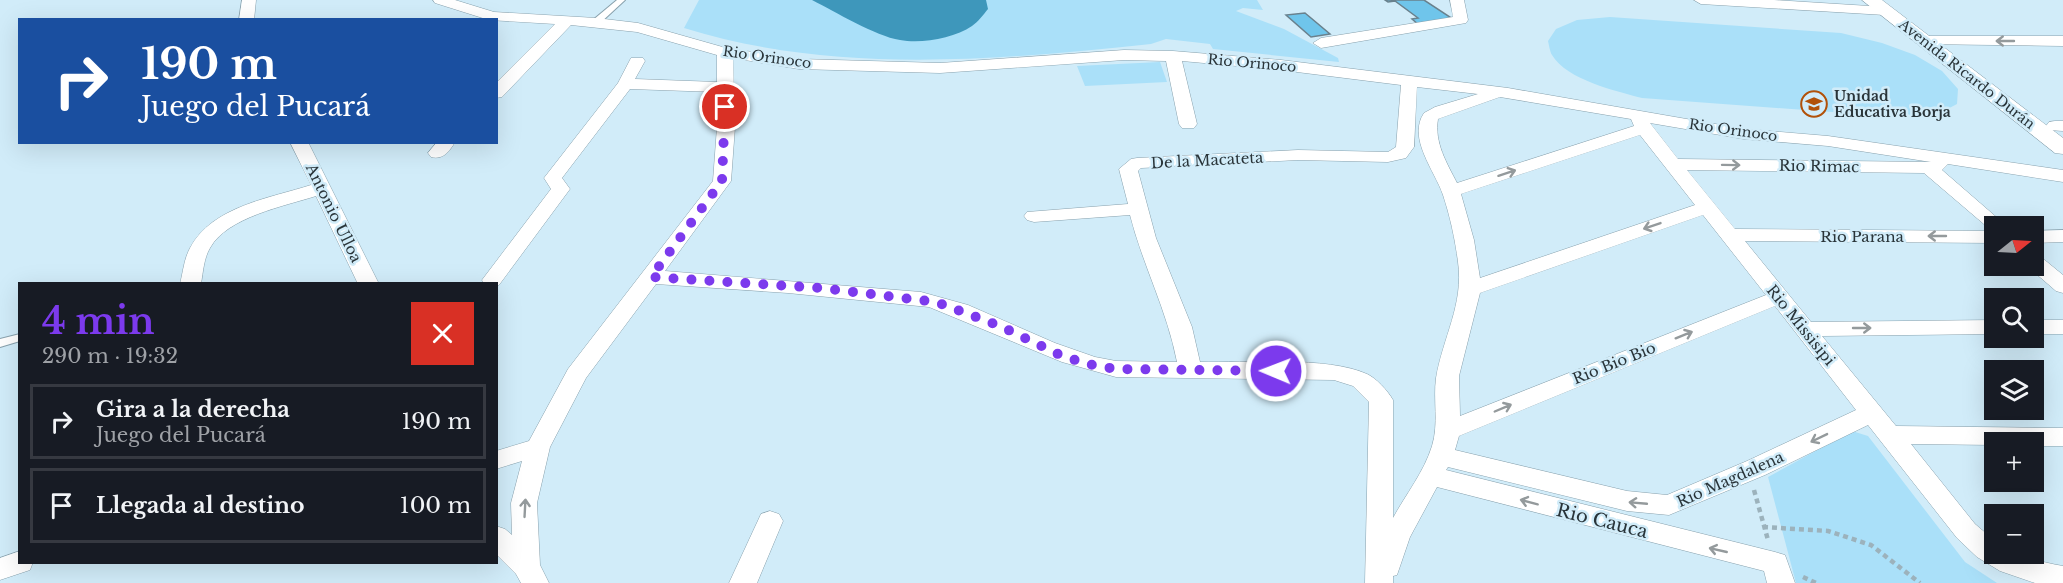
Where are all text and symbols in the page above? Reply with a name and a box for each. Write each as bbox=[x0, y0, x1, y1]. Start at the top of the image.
street label: Avenida Ricardo Durán bbox=[1895, 15, 2039, 133]
one-way arrow bbox=[1995, 35, 2015, 47]
text: 190 m bbox=[141, 38, 277, 90]
icon: right bbox=[42, 42, 120, 120]
street label: Rio Orinoco bbox=[722, 42, 812, 72]
street label: Rio Orinoco bbox=[1207, 50, 1297, 76]
pin bbox=[699, 81, 750, 132]
place label: Unidad Educativa Borja bbox=[1834, 87, 1951, 121]
school or university icon: Unidad Educativa Borja bbox=[1799, 89, 1829, 119]
text: Juego del Pucará bbox=[141, 90, 370, 123]
icon: arrive bbox=[708, 90, 741, 123]
street label: Rio Orinoco bbox=[1688, 115, 1778, 145]
street label: De la Macateta bbox=[1150, 148, 1264, 172]
street label: Rio Rimac bbox=[1779, 156, 1859, 176]
one-way arrow bbox=[1721, 159, 1741, 171]
street label: Antonio Ulloa bbox=[301, 160, 366, 266]
one-way arrow bbox=[1497, 167, 1516, 178]
north arrow bbox=[1984, 216, 2044, 276]
map controls bbox=[1984, 216, 2044, 564]
one-way arrow bbox=[1643, 222, 1662, 233]
street label: Rio Parana bbox=[1820, 227, 1904, 246]
one-way arrow bbox=[1927, 230, 1947, 242]
street label: Rio Missisipi bbox=[1763, 281, 1839, 369]
button: search bbox=[1984, 288, 2044, 348]
text: 4 min bbox=[42, 299, 154, 344]
button: close bbox=[411, 302, 474, 365]
one-way arrow bbox=[1852, 322, 1872, 334]
one-way arrow bbox=[1674, 329, 1693, 340]
street label: Rio Bio Bio bbox=[1570, 338, 1659, 388]
position arrow bbox=[1244, 339, 1308, 403]
text: 290 m · 19:32 bbox=[42, 344, 178, 368]
button: layers bbox=[1984, 360, 2044, 420]
text: Gira a la derecha bbox=[96, 396, 290, 423]
one-way arrow bbox=[1493, 402, 1512, 413]
icon: right bbox=[45, 405, 78, 438]
text: 190 m bbox=[401, 408, 471, 435]
text: Juego del Pucará bbox=[96, 423, 266, 447]
button: + bbox=[1984, 432, 2044, 492]
one-way arrow bbox=[1810, 433, 1828, 445]
street label: Rio Magdalena bbox=[1674, 447, 1787, 511]
icon: arrive bbox=[45, 489, 78, 522]
text: Llegada al destino bbox=[96, 492, 305, 519]
text: 100 m bbox=[400, 492, 471, 519]
one-way arrow bbox=[1520, 496, 1539, 508]
one-way arrow bbox=[1629, 497, 1649, 508]
one-way arrow bbox=[519, 498, 530, 518]
street label: Rio Cauca bbox=[1554, 499, 1650, 543]
button: − bbox=[1984, 504, 2044, 564]
one-way arrow bbox=[1709, 543, 1728, 555]

